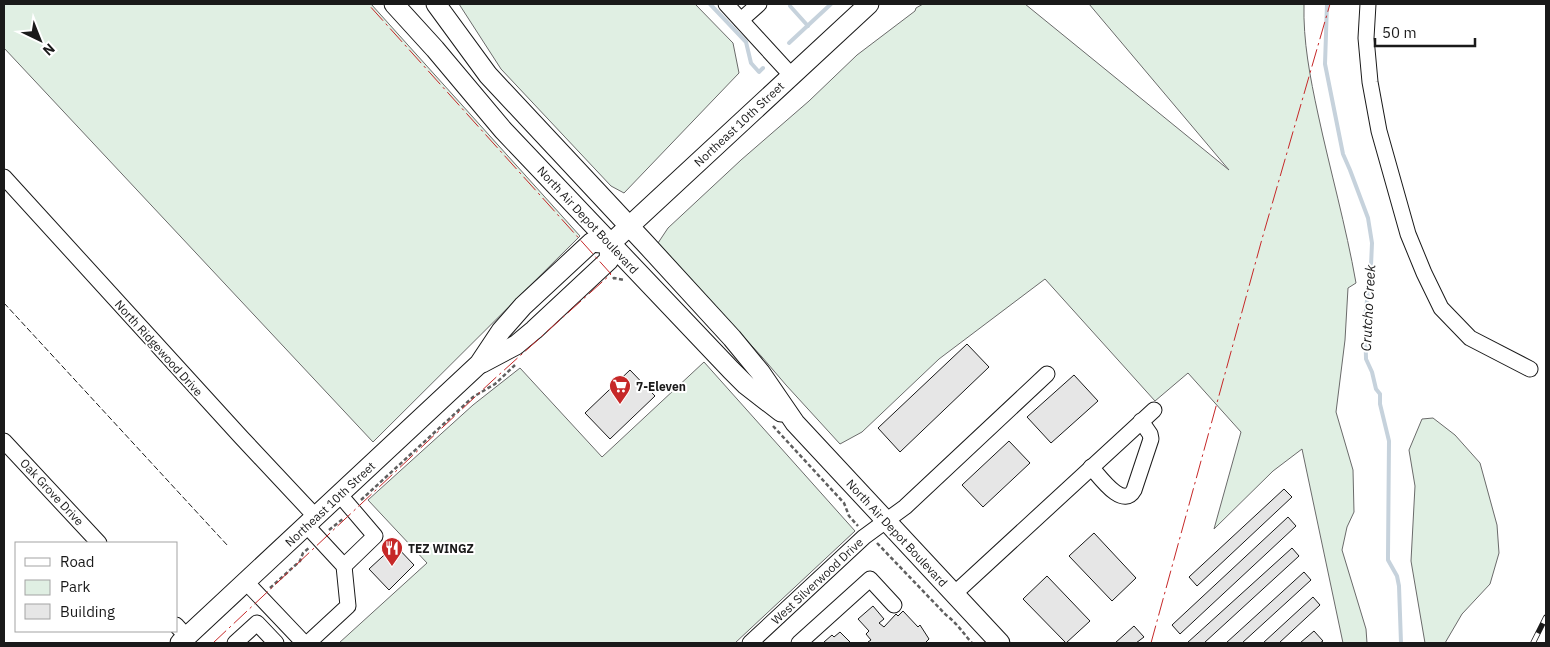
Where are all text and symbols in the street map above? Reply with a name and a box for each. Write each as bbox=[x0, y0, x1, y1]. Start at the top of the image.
north arrow bbox=[15, 15, 65, 65]
scale bar bbox=[1375, 15, 1475, 47]
text: 50 m bbox=[1382, 23, 1417, 42]
text: N bbox=[39, 39, 59, 60]
street label: Northeast 10th Street bbox=[691, 78, 787, 170]
street label: North Air Depot Boulevard bbox=[534, 163, 642, 277]
water label: Crutcho Creek bbox=[1357, 264, 1379, 352]
street label: North Ridgewood Drive bbox=[112, 297, 206, 399]
supermarket icon: 7-Eleven bbox=[608, 374, 632, 405]
place label: 7-Eleven bbox=[636, 379, 686, 394]
street label: Oak Grove Drive bbox=[17, 455, 87, 529]
street label: Northeast 10th Street bbox=[282, 458, 378, 550]
street label: North Air Depot Boulevard bbox=[843, 476, 951, 590]
street label: West Silverwood Drive bbox=[768, 534, 866, 627]
restaurant icon: TEZ WINGZ bbox=[380, 536, 404, 567]
place label: TEZ WINGZ bbox=[408, 541, 474, 556]
legend bbox=[15, 542, 178, 632]
text: Road bbox=[60, 552, 95, 571]
text: Park bbox=[60, 577, 90, 596]
text: Building bbox=[60, 602, 115, 621]

